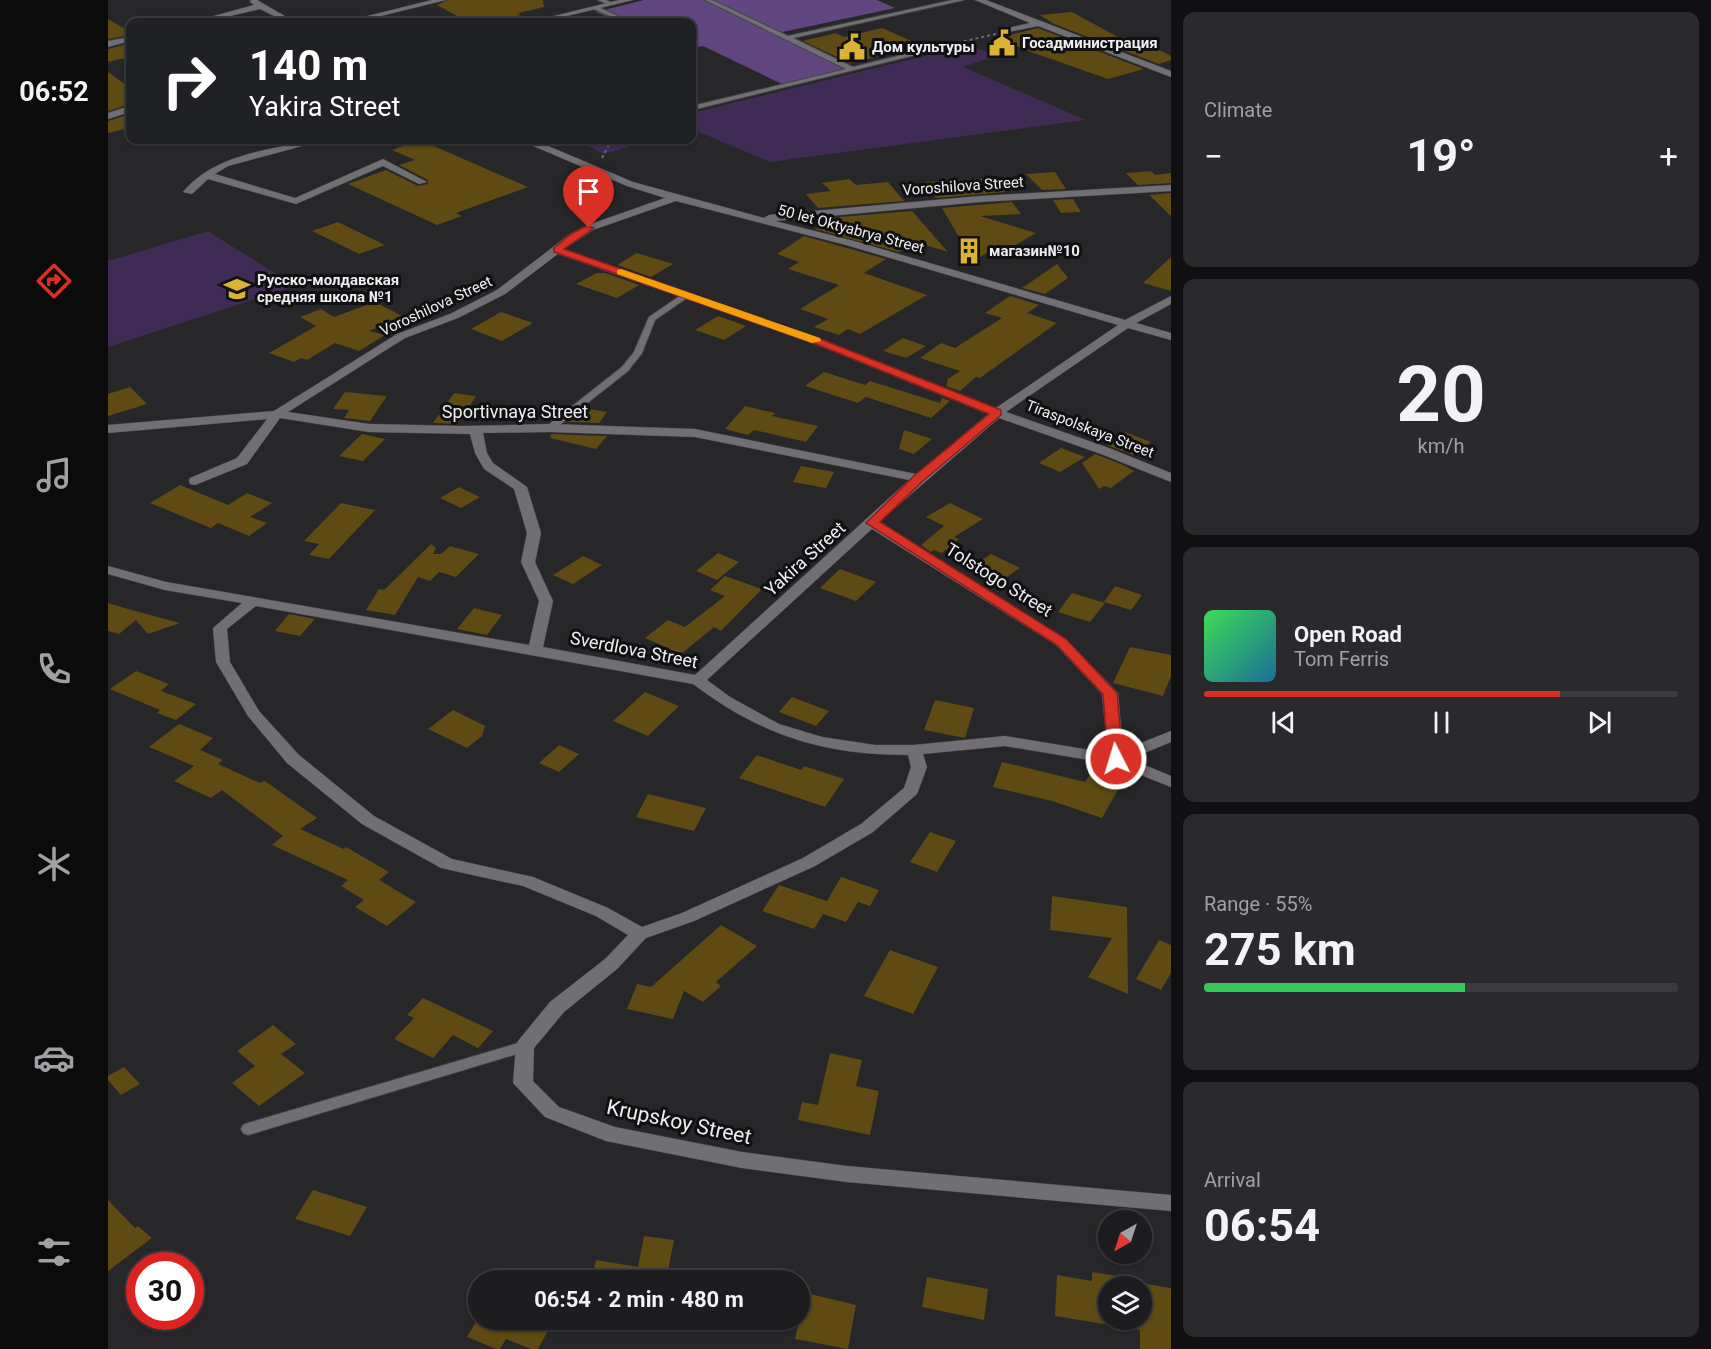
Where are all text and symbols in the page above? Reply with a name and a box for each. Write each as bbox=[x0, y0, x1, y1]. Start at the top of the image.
public building icon: Госадминистрация bbox=[987, 28, 1017, 58]
public building icon: Дом культуры bbox=[837, 32, 867, 62]
place label: Госадминистрация bbox=[1022, 34, 1158, 52]
place label: Дом культуры bbox=[872, 38, 975, 56]
text: 140 m bbox=[249, 41, 368, 90]
icon: right bbox=[150, 42, 228, 120]
text: 06:52 bbox=[19, 76, 89, 108]
text: Yakira Street bbox=[249, 91, 400, 123]
text: Climate bbox=[1204, 98, 1272, 122]
text: 19° bbox=[1406, 129, 1476, 182]
text: − bbox=[1204, 137, 1223, 176]
text: + bbox=[1659, 137, 1678, 176]
pin bbox=[563, 166, 614, 228]
street label: Voroshilova Street bbox=[902, 173, 1024, 199]
icon: arrive bbox=[572, 175, 605, 208]
street label: 50 let Oktyabrya Street bbox=[776, 201, 926, 257]
building icon: магазин№10 bbox=[954, 236, 984, 266]
place label: магазин№10 bbox=[989, 242, 1080, 260]
icon: directions bbox=[33, 260, 75, 302]
place label: Русско-молдавская средняя школа №1 bbox=[257, 271, 399, 306]
street label: Voroshilova Street bbox=[377, 272, 495, 340]
school or university icon: Русско-молдавская средняя школа №1 bbox=[222, 274, 252, 304]
text: 20 bbox=[1396, 349, 1486, 440]
street label: Tiraspolskaya Street bbox=[1023, 396, 1157, 462]
street label: Sportivnaya Street bbox=[442, 401, 588, 422]
text: km/h bbox=[1418, 434, 1464, 458]
icon: music bbox=[33, 454, 75, 496]
street label: Yakira Street bbox=[760, 517, 849, 600]
street label: Tolstogo Street bbox=[942, 538, 1057, 621]
text: Open Road bbox=[1294, 622, 1402, 647]
street label: Sverdlova Street bbox=[568, 627, 700, 672]
text: Tom Ferris bbox=[1294, 647, 1389, 671]
icon: phone bbox=[33, 648, 75, 690]
icon: previous bbox=[1267, 706, 1300, 739]
icon: pause bbox=[1425, 706, 1458, 739]
icon: next bbox=[1583, 706, 1616, 739]
position arrow bbox=[1084, 727, 1148, 791]
icon: climate bbox=[33, 843, 75, 885]
text: Range · 55% bbox=[1204, 892, 1312, 916]
text: 275 km bbox=[1204, 923, 1356, 976]
icon: car bbox=[33, 1037, 75, 1079]
street label: Krupskoy Street bbox=[604, 1095, 754, 1149]
text: Arrival bbox=[1204, 1168, 1261, 1192]
text: 06:54 bbox=[1204, 1199, 1320, 1252]
north arrow bbox=[1098, 1210, 1152, 1264]
map controls bbox=[1098, 1210, 1152, 1330]
icon: filters bbox=[33, 1231, 75, 1273]
speed limit sign: 30 bbox=[126, 1252, 204, 1330]
button: layers bbox=[1098, 1276, 1152, 1330]
text: 06:54 · 2 min · 480 m bbox=[534, 1287, 744, 1312]

